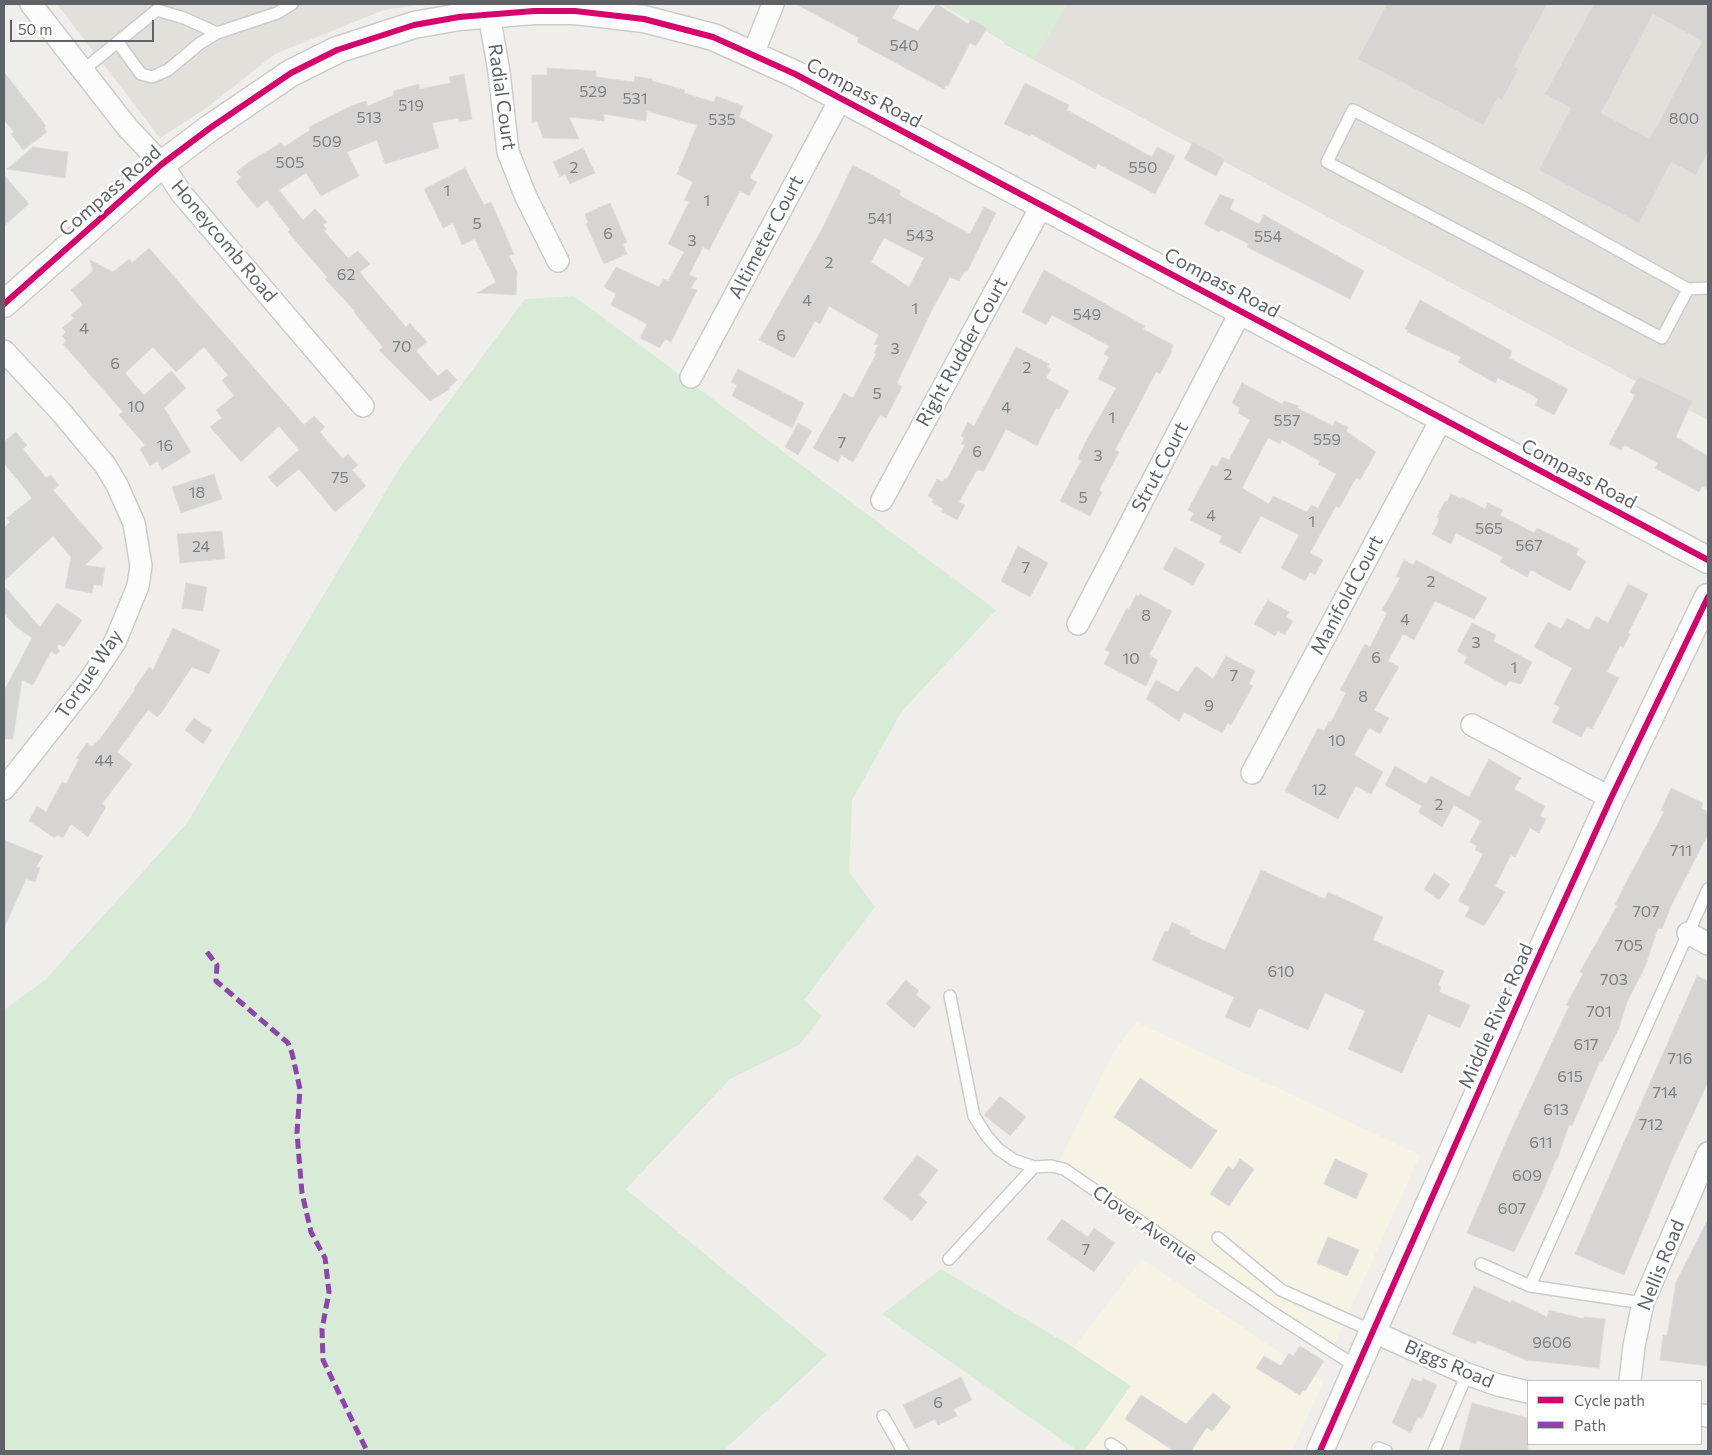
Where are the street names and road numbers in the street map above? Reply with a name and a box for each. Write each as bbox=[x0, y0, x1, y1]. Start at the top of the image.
street label: Radial Court bbox=[483, 42, 521, 152]
street label: Compass Road bbox=[802, 53, 926, 133]
street label: Compass Road bbox=[54, 141, 166, 241]
street label: Altimeter Court bbox=[724, 171, 808, 303]
street label: Honeycomb Road bbox=[166, 175, 282, 307]
street label: Compass Road bbox=[1160, 243, 1284, 323]
street label: Right Rudder Court bbox=[912, 273, 1012, 431]
street label: Strut Court bbox=[1127, 418, 1193, 516]
street label: Compass Road bbox=[1517, 434, 1641, 514]
street label: Manifold Court bbox=[1306, 531, 1388, 659]
street label: Torque Way bbox=[51, 625, 127, 723]
street label: Middle River Road bbox=[1454, 940, 1538, 1092]
street label: Clover Avenue bbox=[1088, 1180, 1202, 1270]
street label: Nellis Road bbox=[1633, 1216, 1689, 1314]
street label: Biggs Road bbox=[1401, 1335, 1497, 1393]

